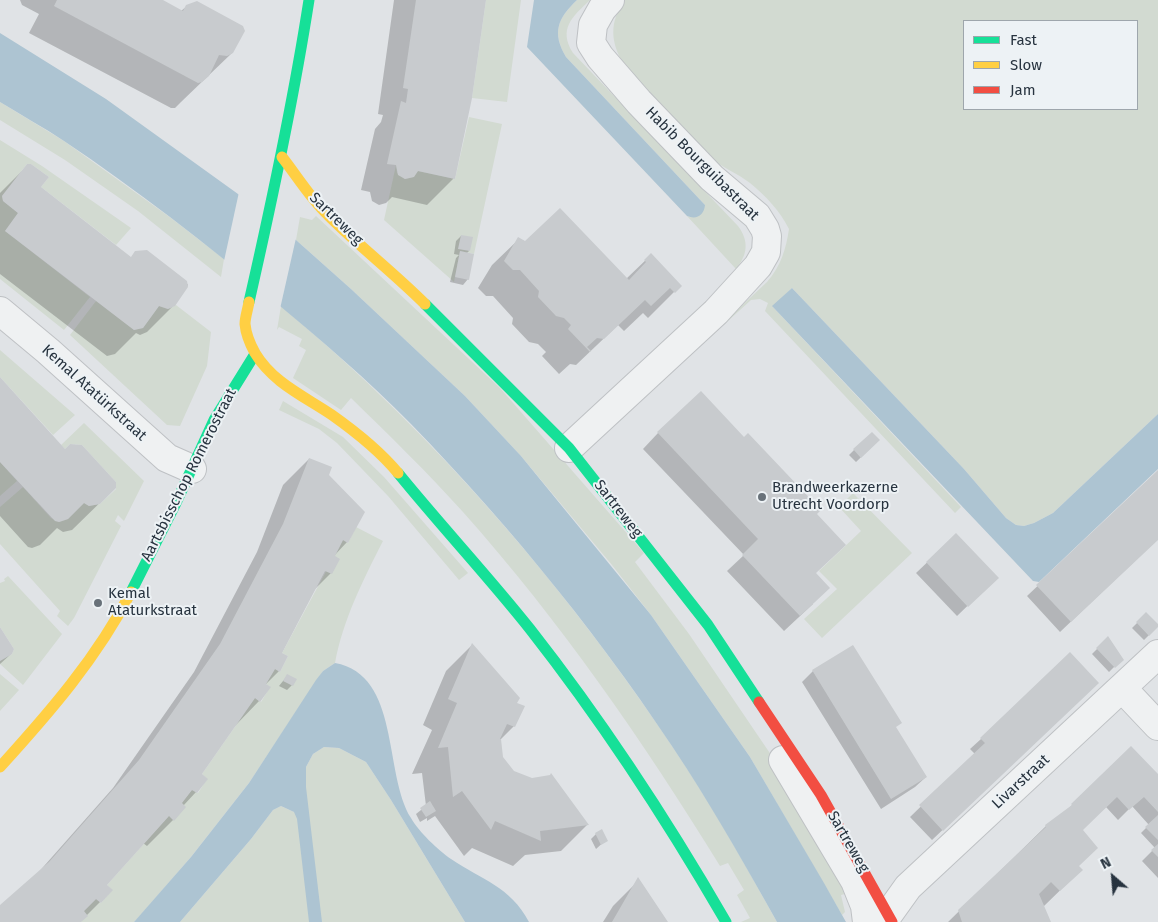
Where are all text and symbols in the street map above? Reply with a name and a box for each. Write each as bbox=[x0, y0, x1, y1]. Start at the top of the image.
legend bbox=[963, 20, 1138, 110]
text: Fast bbox=[1010, 31, 1037, 49]
text: Slow bbox=[1010, 56, 1042, 74]
text: Jam bbox=[1010, 81, 1036, 99]
street label: Habib Bourguibastraat bbox=[641, 103, 763, 225]
street label: Sartreweg bbox=[305, 189, 367, 249]
street label: Kemal Atatürkstraat bbox=[38, 341, 150, 445]
street label: Aartsbisschop Romerostraat bbox=[137, 386, 241, 564]
street label: Sartreweg bbox=[590, 477, 646, 541]
place label: Brandweerkazerne Utrecht Voordorp bbox=[772, 479, 898, 514]
marker: Brandweerkazerne Utrecht Voordorp bbox=[756, 491, 768, 503]
place label: Kemal Ataturkstraat bbox=[108, 585, 197, 620]
marker: Kemal Ataturkstraat bbox=[92, 597, 104, 609]
street label: Livarstraat bbox=[989, 751, 1053, 813]
street label: Sartreweg bbox=[823, 808, 873, 876]
north arrow bbox=[1088, 852, 1138, 902]
text: N bbox=[1098, 854, 1114, 873]

